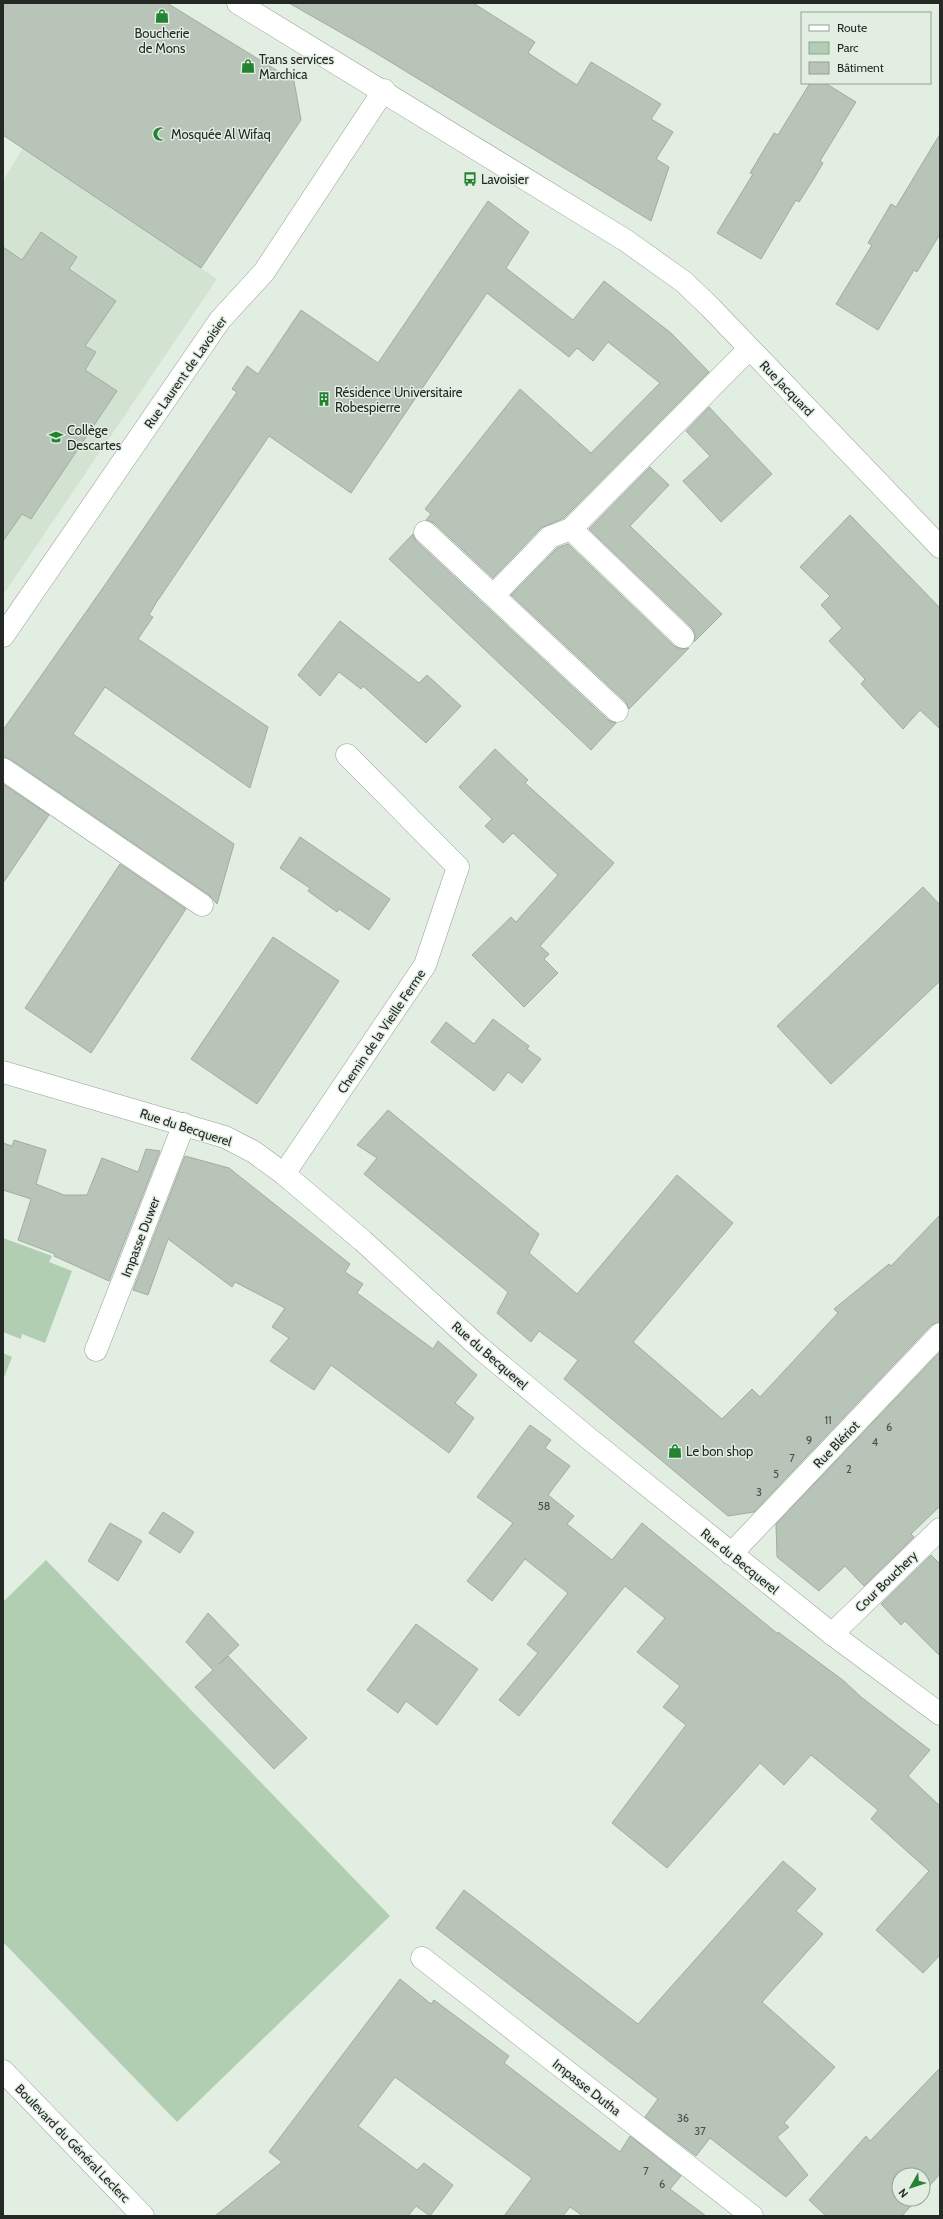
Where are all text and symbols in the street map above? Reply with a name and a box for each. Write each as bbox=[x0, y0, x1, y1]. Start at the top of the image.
shop icon: Boucherie de Mons bbox=[154, 8, 170, 24]
legend bbox=[801, 12, 931, 84]
text: Route bbox=[837, 20, 867, 35]
place label: Boucherie de Mons bbox=[135, 25, 190, 56]
text: Parc bbox=[837, 40, 859, 55]
place label: Trans services Marchica bbox=[259, 51, 334, 82]
shop icon: Trans services Marchica bbox=[240, 58, 256, 74]
text: Bâtiment bbox=[837, 60, 884, 75]
mosque icon: Mosquée Al Wifaq bbox=[152, 126, 168, 142]
place label: Mosquée Al Wifaq bbox=[171, 126, 271, 142]
bus stop icon: Lavoisier bbox=[462, 171, 478, 187]
place label: Lavoisier bbox=[481, 171, 529, 187]
street label: Rue Laurent de Lavoisier bbox=[140, 312, 230, 431]
street label: Rue Jacquard bbox=[757, 357, 817, 419]
place label: Résidence Universitaire Robespierre bbox=[335, 384, 463, 415]
building icon: Résidence Universitaire Robespierre bbox=[316, 391, 332, 407]
place label: Collège Descartes bbox=[67, 422, 122, 453]
school or university icon: Collège Descartes bbox=[48, 429, 64, 445]
street label: Chemin de la Vieille Ferme bbox=[333, 966, 429, 1096]
street label: Rue du Becquerel bbox=[138, 1105, 234, 1149]
street label: Impasse Duwer bbox=[117, 1194, 163, 1279]
street label: Rue du Becquerel bbox=[449, 1318, 531, 1392]
house number: 11 bbox=[824, 1413, 832, 1427]
street label: Rue Blériot bbox=[809, 1417, 863, 1471]
house number: 6 bbox=[886, 1420, 892, 1434]
house number: 9 bbox=[806, 1433, 812, 1447]
house number: 4 bbox=[872, 1435, 879, 1449]
shop icon: Le bon shop bbox=[667, 1443, 683, 1459]
place label: Le bon shop bbox=[686, 1443, 753, 1459]
house number: 7 bbox=[789, 1451, 795, 1465]
house number: 2 bbox=[846, 1462, 852, 1476]
house number: 5 bbox=[773, 1467, 779, 1481]
house number: 3 bbox=[756, 1485, 762, 1499]
house number: 58 bbox=[538, 1499, 550, 1513]
street label: Rue du Becquerel bbox=[698, 1525, 782, 1597]
street label: Cour Bouchery bbox=[851, 1547, 921, 1615]
street label: Impasse Dutha bbox=[550, 2055, 625, 2119]
street label: Boulevard du Général Leclerc bbox=[12, 2080, 134, 2206]
house number: 36 bbox=[677, 2111, 689, 2125]
house number: 37 bbox=[694, 2124, 706, 2138]
house number: 7 bbox=[643, 2164, 649, 2178]
north arrow bbox=[891, 2167, 931, 2207]
house number: 6 bbox=[659, 2177, 665, 2191]
text: N bbox=[895, 2186, 911, 2201]

